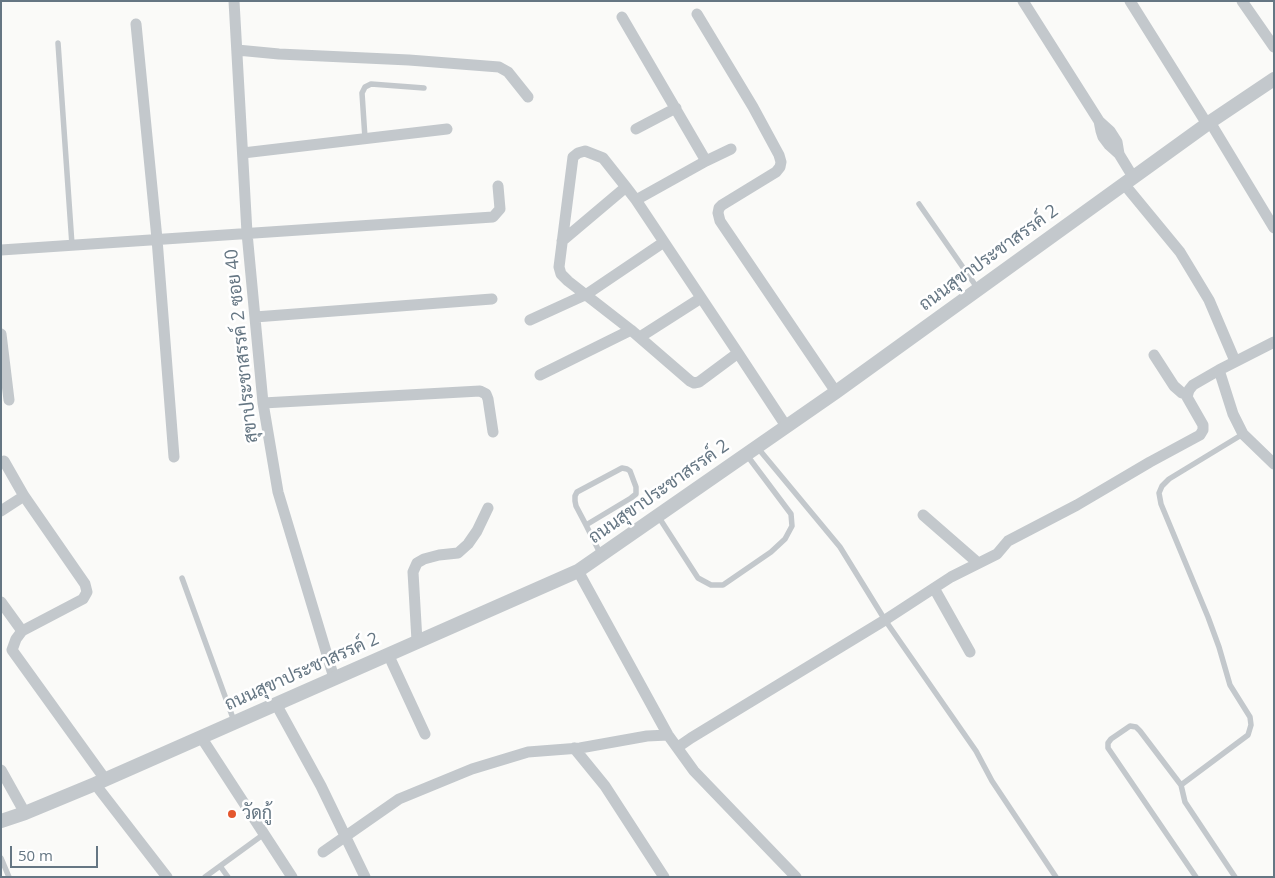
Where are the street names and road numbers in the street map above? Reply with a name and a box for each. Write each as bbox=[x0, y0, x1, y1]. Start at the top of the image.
street label: ถนนสุขาประชาสรรค์ 2 bbox=[915, 200, 1063, 316]
street label: สุขาประชาสรรค์ 2 ซอย 40 bbox=[221, 248, 263, 444]
street label: ถนนสุขาประชาสรรค์ 2 bbox=[585, 435, 733, 549]
street label: ถนนสุขาประชาสรรค์ 2 bbox=[221, 628, 383, 716]

